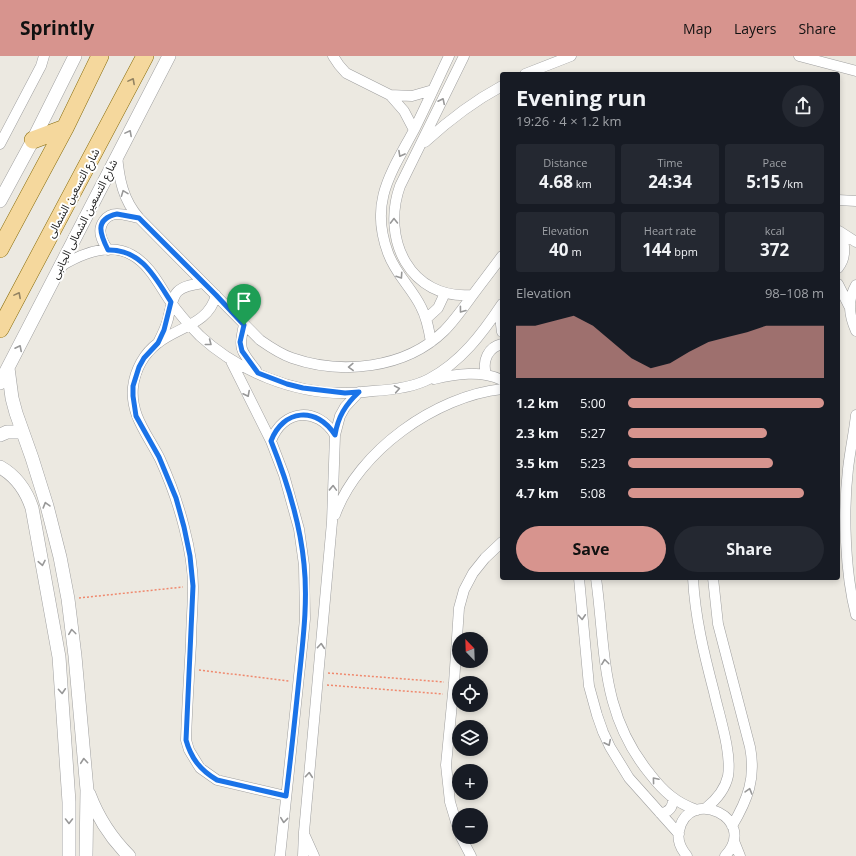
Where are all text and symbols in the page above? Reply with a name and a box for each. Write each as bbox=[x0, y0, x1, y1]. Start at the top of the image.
text: Sprintly bbox=[20, 15, 94, 41]
text: Map bbox=[683, 19, 712, 38]
text: Layers bbox=[734, 19, 776, 38]
text: Share bbox=[798, 19, 836, 38]
one-way arrow bbox=[127, 78, 134, 85]
text: Evening run bbox=[516, 82, 647, 112]
button: share bbox=[782, 85, 824, 127]
one-way arrow bbox=[437, 98, 445, 105]
text: 19:26 · 4 × 1.2 km bbox=[516, 112, 621, 130]
one-way arrow bbox=[124, 130, 131, 137]
street label: شارع التسعين الشمالى bbox=[43, 145, 104, 241]
one-way arrow bbox=[398, 150, 405, 157]
text: Distance bbox=[543, 155, 587, 170]
text: Time bbox=[657, 155, 683, 170]
text: Pace bbox=[763, 155, 787, 170]
street label: شارع التسعين الشمالى الجانبى bbox=[47, 156, 121, 282]
text: 4.68 bbox=[539, 170, 573, 193]
text: 24:34 bbox=[648, 170, 692, 193]
text: 5:15 bbox=[746, 170, 780, 193]
text: km bbox=[573, 176, 592, 191]
text: /km bbox=[780, 176, 803, 191]
one-way arrow bbox=[121, 190, 129, 198]
one-way arrow bbox=[390, 218, 398, 224]
text: Elevation bbox=[542, 223, 589, 238]
text: Heart rate bbox=[644, 223, 696, 238]
text: kcal bbox=[765, 223, 785, 238]
text: 40 bbox=[549, 238, 569, 261]
text: 144 bbox=[642, 238, 671, 261]
text: 372 bbox=[760, 238, 789, 261]
text: m bbox=[569, 244, 582, 259]
text: bpm bbox=[671, 244, 698, 259]
one-way arrow bbox=[395, 272, 403, 279]
pin bbox=[227, 284, 261, 325]
text: Elevation bbox=[516, 284, 571, 302]
text: 98–108 m bbox=[765, 284, 824, 302]
icon: arrive bbox=[233, 290, 255, 312]
one-way arrow bbox=[14, 292, 21, 299]
one-way arrow bbox=[459, 305, 466, 312]
one-way arrow bbox=[204, 338, 211, 345]
one-way arrow bbox=[14, 345, 21, 353]
one-way arrow bbox=[348, 362, 354, 371]
one-way arrow bbox=[394, 385, 400, 394]
one-way arrow bbox=[243, 390, 250, 397]
text: 1.2 km bbox=[516, 394, 559, 412]
text: 5:00 bbox=[580, 394, 606, 412]
text: 2.3 km bbox=[516, 424, 559, 442]
text: 5:27 bbox=[580, 424, 606, 442]
text: 3.5 km bbox=[516, 454, 559, 472]
text: 5:23 bbox=[580, 454, 606, 472]
text: 4.7 km bbox=[516, 484, 559, 502]
text: 5:08 bbox=[580, 484, 606, 502]
one-way arrow bbox=[329, 485, 337, 491]
one-way arrow bbox=[42, 501, 51, 508]
button: Save bbox=[516, 526, 666, 572]
button: Share bbox=[674, 526, 824, 572]
one-way arrow bbox=[37, 559, 46, 566]
one-way arrow bbox=[578, 614, 587, 620]
one-way arrow bbox=[68, 629, 77, 635]
north arrow bbox=[452, 632, 488, 668]
map controls bbox=[452, 632, 488, 844]
one-way arrow bbox=[316, 643, 325, 649]
one-way arrow bbox=[601, 659, 610, 665]
button: locate bbox=[452, 676, 488, 712]
one-way arrow bbox=[57, 688, 66, 694]
button: layers bbox=[452, 720, 488, 756]
one-way arrow bbox=[603, 739, 611, 746]
one-way arrow bbox=[80, 758, 89, 764]
button: + bbox=[452, 764, 488, 800]
one-way arrow bbox=[304, 772, 313, 778]
one-way arrow bbox=[652, 777, 659, 784]
one-way arrow bbox=[744, 788, 753, 795]
button: − bbox=[452, 808, 488, 844]
one-way arrow bbox=[280, 817, 289, 823]
one-way arrow bbox=[65, 818, 73, 824]

